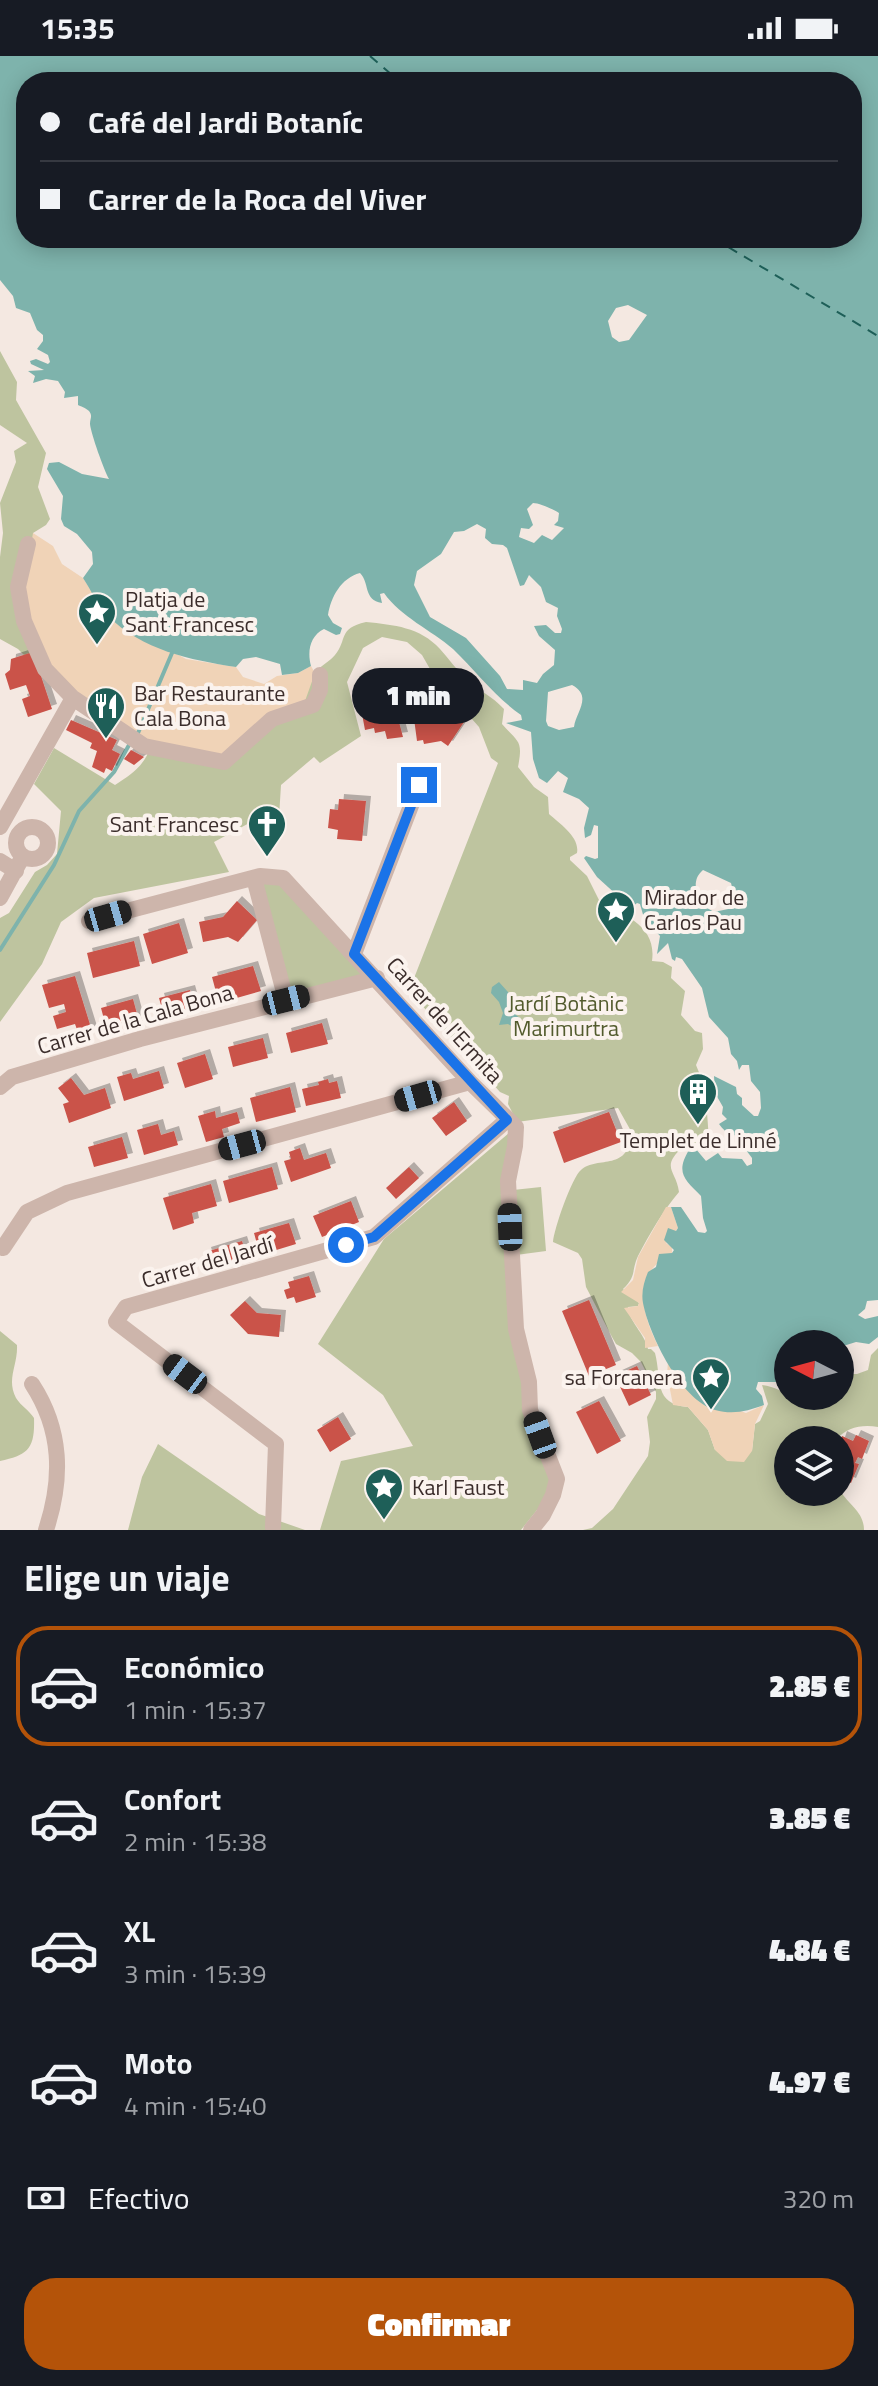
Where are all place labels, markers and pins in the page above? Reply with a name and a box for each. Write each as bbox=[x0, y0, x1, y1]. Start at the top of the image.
place label: Platja de Sant Francesc bbox=[125, 582, 254, 641]
place icon: Platja de Sant Francesc bbox=[76, 591, 118, 646]
place label: Bar Restaurante Cala Bona bbox=[134, 676, 285, 735]
restaurant icon: Bar Restaurante Cala Bona bbox=[85, 685, 127, 740]
church icon: Sant Francesc bbox=[246, 803, 288, 858]
place label: Sant Francesc bbox=[110, 807, 239, 841]
place label: Mirador de Carlos Pau bbox=[644, 880, 744, 939]
place icon: Mirador de Carlos Pau bbox=[595, 889, 637, 944]
building icon: Templet de Linné bbox=[677, 1071, 719, 1126]
place label: Templet de Linné bbox=[619, 1123, 777, 1157]
place icon: sa Forcanera bbox=[690, 1356, 732, 1411]
place label: sa Forcanera bbox=[565, 1360, 683, 1394]
place icon: Karl Faust bbox=[363, 1466, 405, 1521]
place label: Karl Faust bbox=[412, 1470, 505, 1504]

